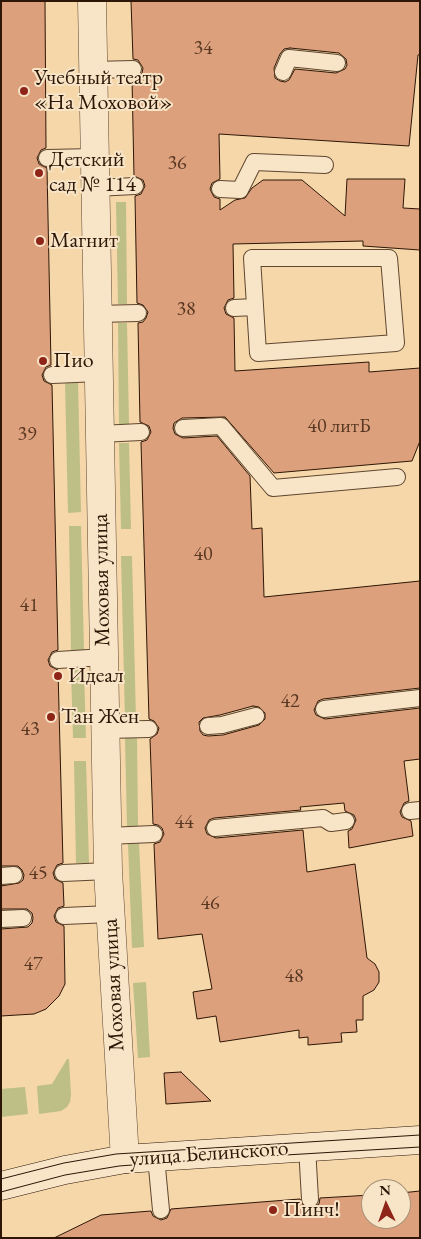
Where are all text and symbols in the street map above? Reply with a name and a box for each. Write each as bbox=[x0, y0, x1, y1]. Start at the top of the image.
house number: 34 bbox=[193, 37, 213, 61]
place label: Учебный театр «На Моховой» bbox=[34, 65, 172, 116]
marker: Учебный театр «На Моховой» bbox=[18, 85, 30, 97]
place label: Детский сад № 114 bbox=[49, 147, 136, 198]
house number: 36 bbox=[167, 152, 187, 176]
marker: Детский сад № 114 bbox=[33, 167, 45, 179]
place label: Магнит bbox=[50, 228, 118, 254]
marker: Магнит bbox=[34, 235, 46, 247]
house number: 38 bbox=[176, 298, 196, 322]
place label: Пио bbox=[53, 348, 94, 374]
marker: Пио bbox=[37, 355, 49, 367]
house number: 40 литБ bbox=[307, 415, 371, 439]
house number: 39 bbox=[17, 423, 37, 447]
street label: Моховая улица bbox=[88, 513, 116, 647]
house number: 40 bbox=[193, 543, 213, 567]
house number: 41 bbox=[19, 594, 39, 618]
place label: Идеал bbox=[68, 663, 124, 689]
marker: Идеал bbox=[52, 670, 64, 682]
house number: 42 bbox=[280, 690, 300, 714]
place label: Тан Жен bbox=[61, 704, 139, 730]
marker: Тан Жен bbox=[45, 711, 57, 723]
house number: 43 bbox=[20, 718, 40, 742]
house number: 44 bbox=[174, 811, 194, 835]
house number: 45 bbox=[28, 862, 48, 886]
house number: 46 bbox=[200, 892, 220, 916]
street label: Моховая улица bbox=[97, 918, 131, 1052]
house number: 47 bbox=[23, 953, 43, 977]
house number: 48 bbox=[284, 965, 304, 989]
street label: улица Белинского bbox=[129, 1135, 289, 1173]
north arrow bbox=[361, 1179, 411, 1229]
text: N bbox=[379, 1181, 391, 1199]
place label: Пинч! bbox=[283, 1197, 340, 1223]
marker: Пинч! bbox=[267, 1204, 279, 1216]

